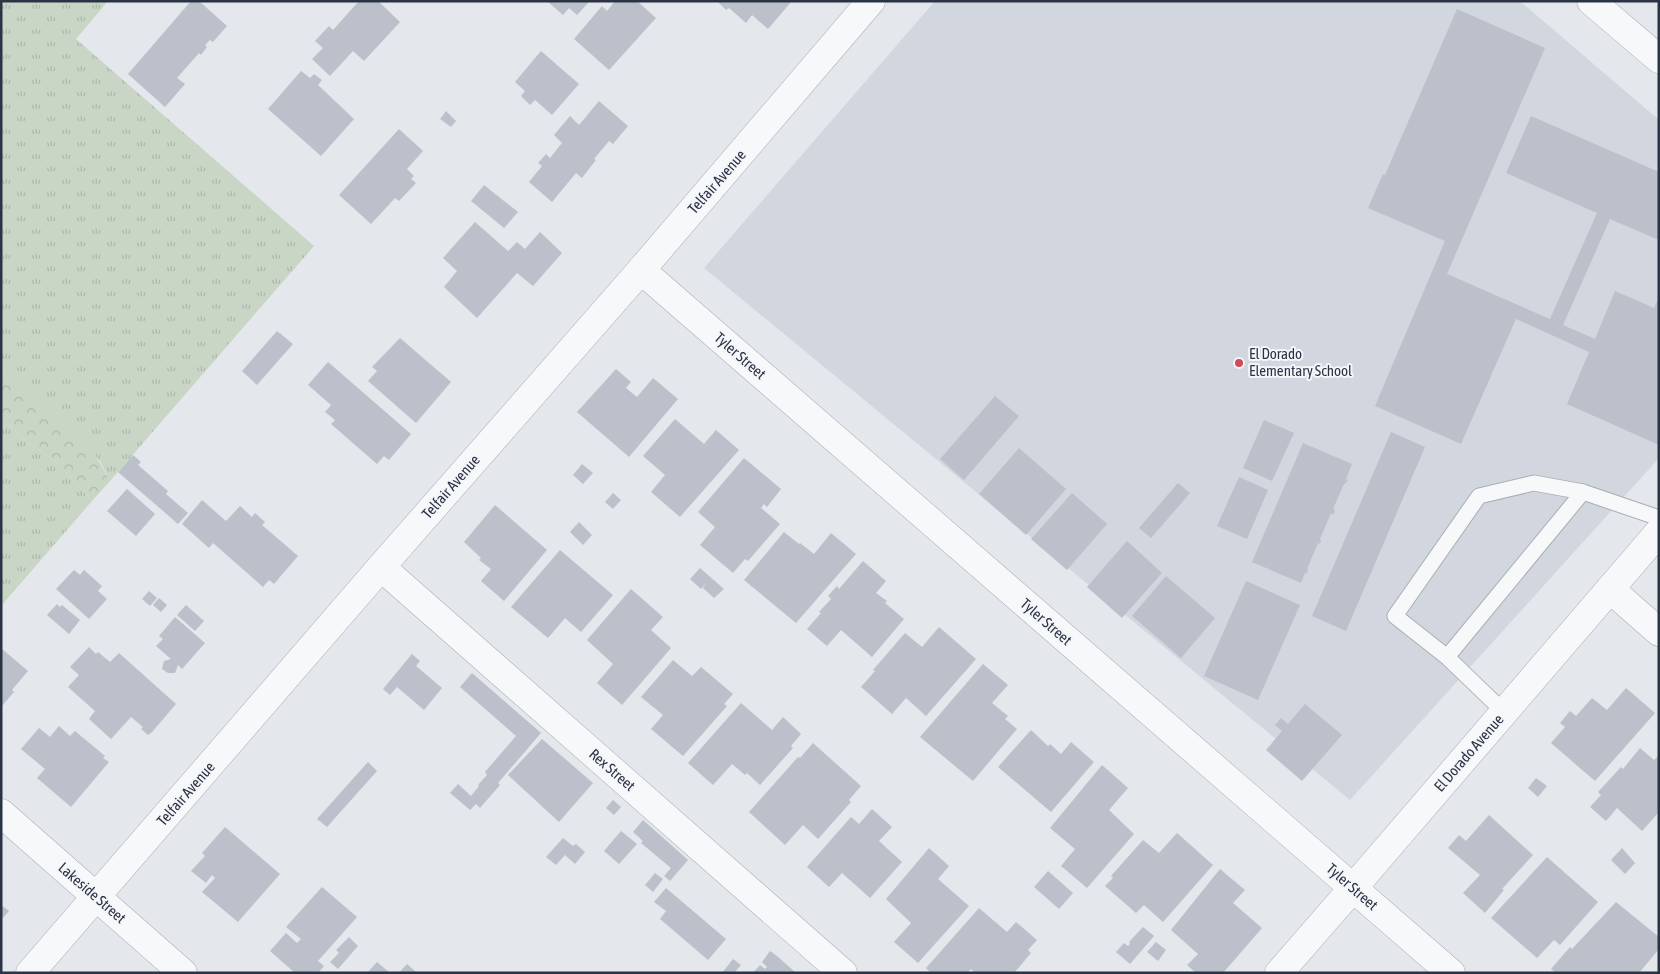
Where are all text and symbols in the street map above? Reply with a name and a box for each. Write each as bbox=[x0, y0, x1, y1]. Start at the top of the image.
street label: Telfair Avenue bbox=[684, 146, 749, 217]
street label: Tyler Street bbox=[711, 329, 769, 382]
place label: El Dorado Elementary School bbox=[1249, 345, 1352, 379]
marker: El Dorado Elementary School bbox=[1233, 357, 1245, 369]
street label: Telfair Avenue bbox=[418, 451, 483, 522]
street label: Tyler Street bbox=[1017, 595, 1075, 648]
street label: El Dorado Avenue bbox=[1430, 710, 1507, 795]
street label: Rex Street bbox=[586, 745, 639, 794]
street label: Telfair Avenue bbox=[153, 758, 218, 829]
street label: Lakeside Street bbox=[55, 859, 129, 926]
street label: Tyler Street bbox=[1323, 860, 1381, 913]

